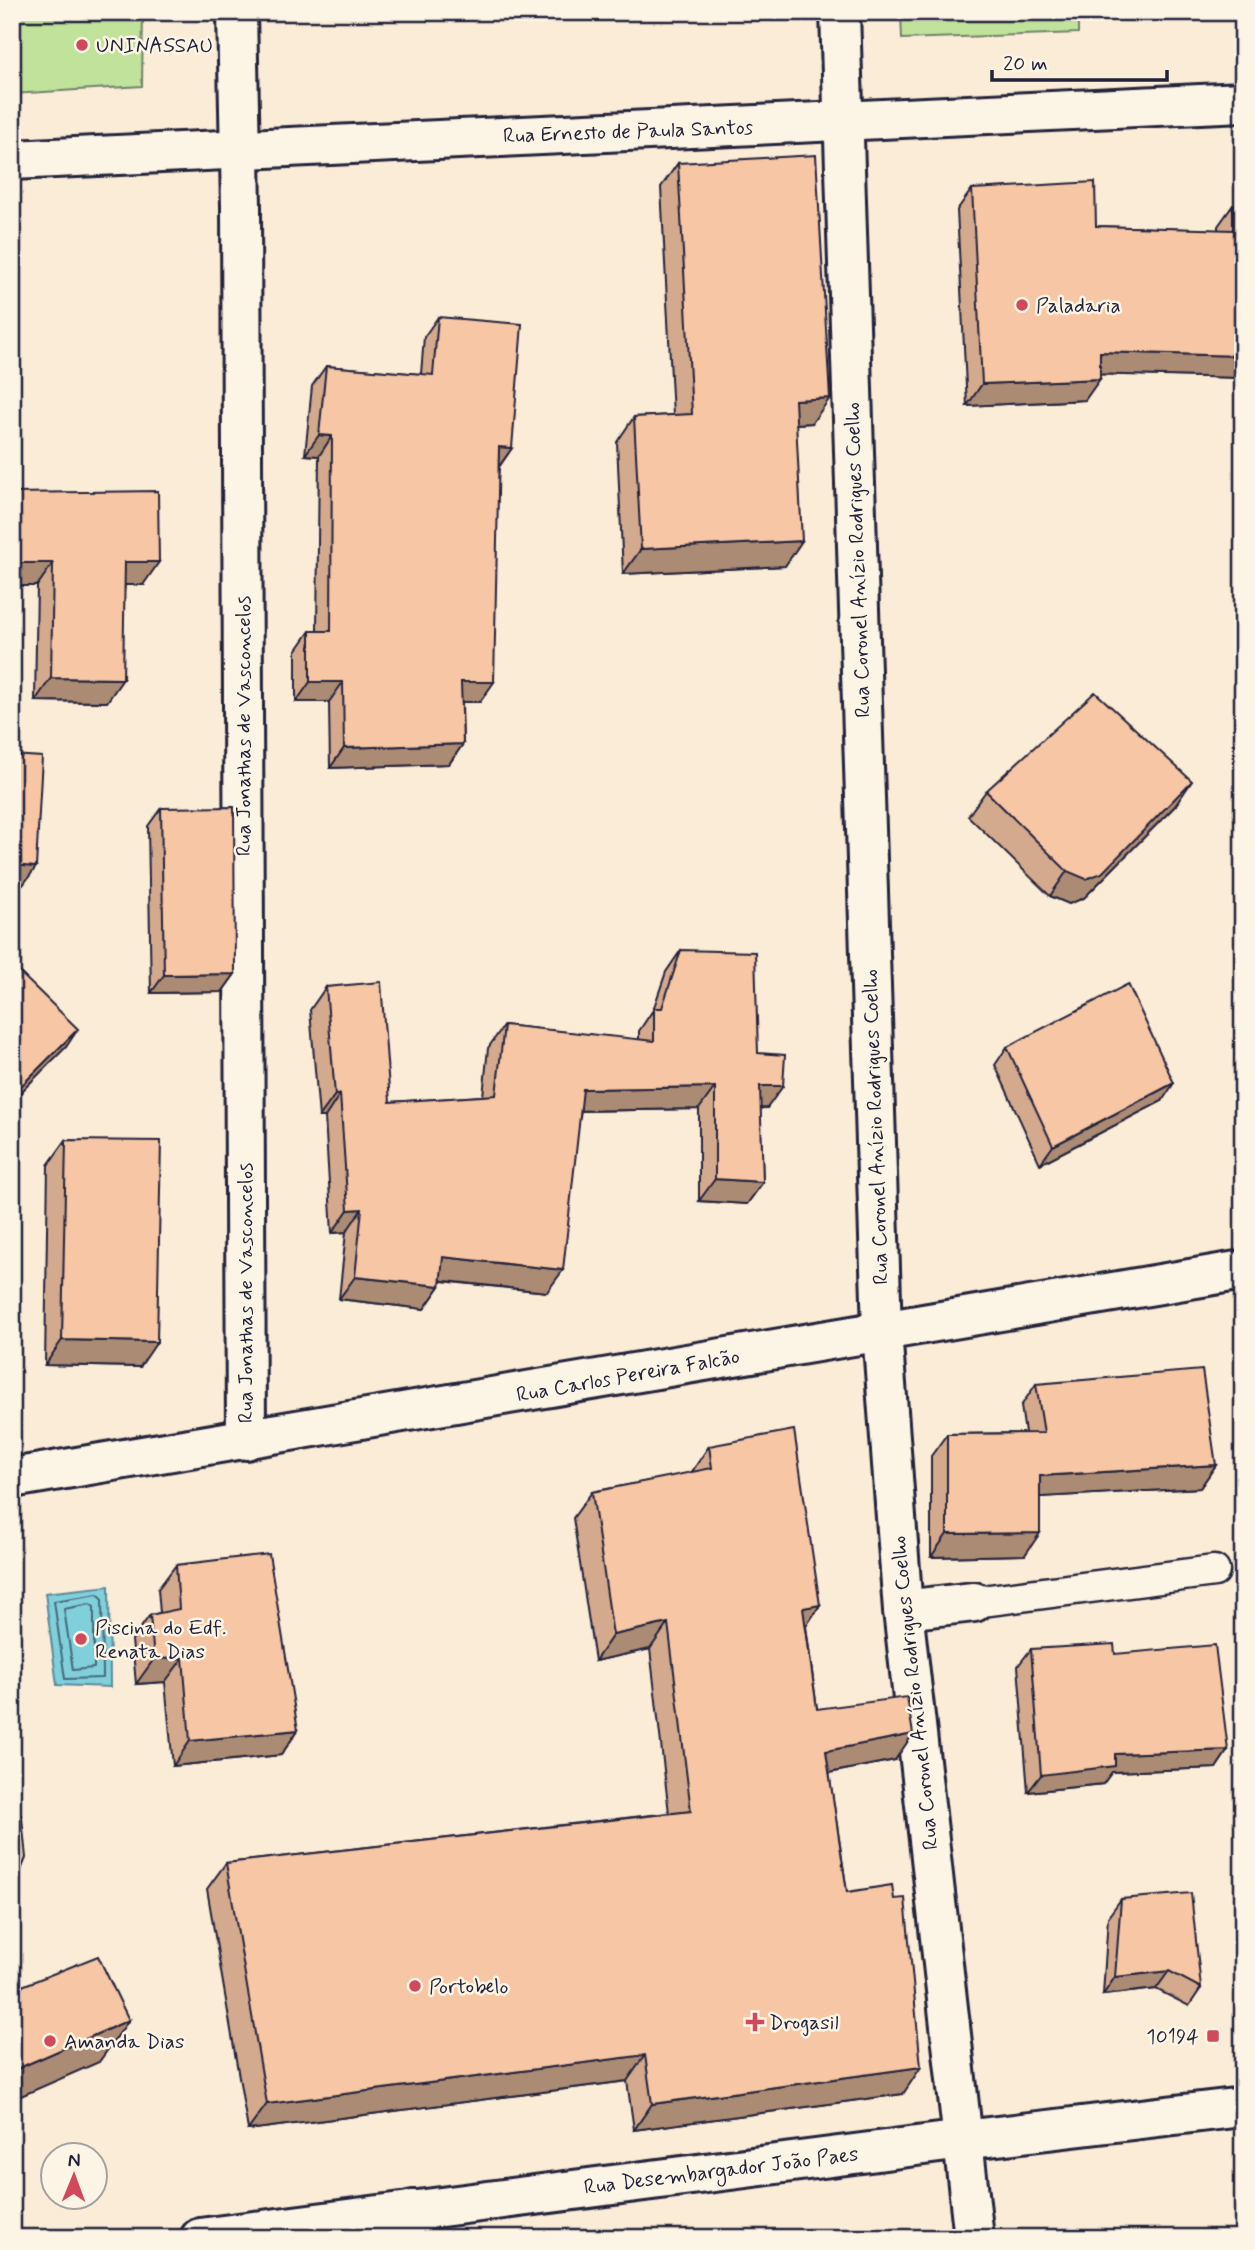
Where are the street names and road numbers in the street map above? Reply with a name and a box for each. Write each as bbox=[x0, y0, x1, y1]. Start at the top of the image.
street label: Rua Ernesto de Paula Santos bbox=[503, 114, 753, 150]
street label: Rua Coronel Anízio Rodrigues Coelho bbox=[839, 402, 877, 718]
street label: Rua Jonathas de Vasconcelos bbox=[230, 596, 258, 856]
street label: Rua Coronel Anízio Rodrigues Coelho bbox=[857, 969, 895, 1285]
street label: Rua Jonathas de Vasconcelos bbox=[232, 1163, 260, 1423]
street label: Rua Carlos Pereira Falcão bbox=[514, 1343, 742, 1409]
street label: Rua Coronel Anízio Rodrigues Coelho bbox=[885, 1534, 945, 1851]
street label: Rua Desembargador João Paes bbox=[582, 2140, 860, 2203]

